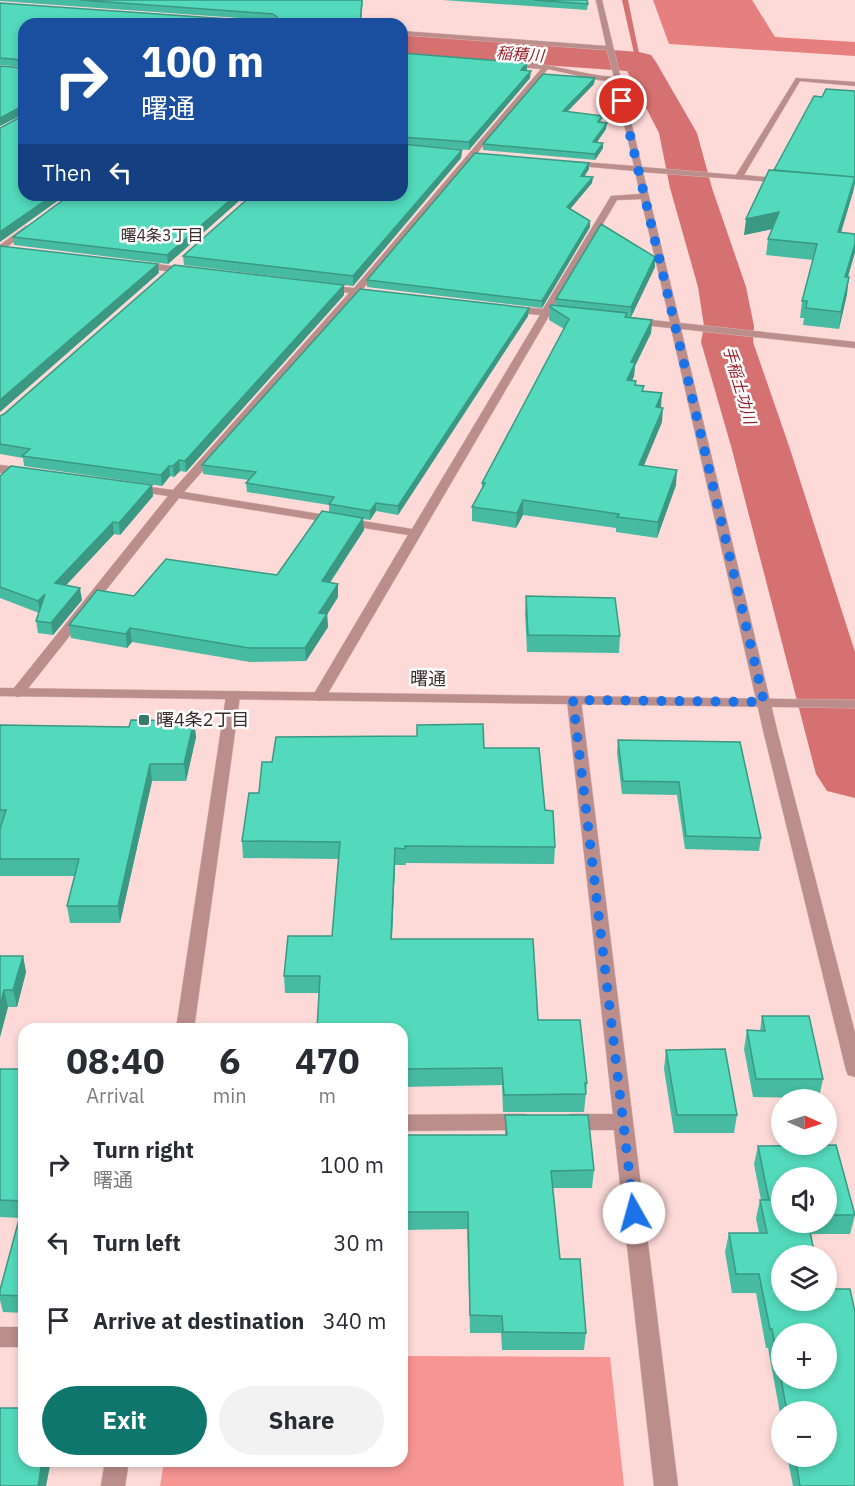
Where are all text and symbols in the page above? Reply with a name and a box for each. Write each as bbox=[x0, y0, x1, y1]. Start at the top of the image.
text: 100 m bbox=[141, 34, 264, 89]
icon: right bbox=[42, 42, 120, 120]
water label: 稲積川 bbox=[495, 42, 547, 66]
pin bbox=[596, 75, 647, 126]
icon: arrive bbox=[605, 84, 638, 117]
text: 曙通 bbox=[141, 90, 195, 125]
icon: left bbox=[104, 156, 137, 189]
text: Then bbox=[42, 158, 92, 187]
district label: 曙4条3丁目 bbox=[120, 225, 204, 245]
water label: 手稲土功川 bbox=[719, 344, 761, 428]
street label: 曙通 bbox=[410, 667, 446, 690]
place label: 曙4条2丁目 bbox=[156, 708, 250, 731]
marker: 曙4条2丁目 bbox=[137, 713, 151, 727]
text: 08:40 bbox=[66, 1037, 165, 1084]
text: 6 bbox=[219, 1037, 241, 1084]
text: 470 bbox=[295, 1037, 360, 1084]
text: Arrival bbox=[86, 1082, 145, 1109]
text: min bbox=[213, 1082, 247, 1109]
text: m bbox=[319, 1082, 336, 1109]
north arrow bbox=[771, 1089, 837, 1155]
map controls bbox=[771, 1089, 837, 1467]
text: Turn right bbox=[93, 1135, 194, 1164]
icon: right bbox=[42, 1148, 75, 1181]
text: 100 m bbox=[320, 1150, 384, 1179]
text: 曙通 bbox=[93, 1166, 133, 1193]
button: sound bbox=[771, 1167, 837, 1233]
position arrow bbox=[602, 1181, 666, 1245]
icon: left bbox=[42, 1226, 75, 1259]
text: Turn left bbox=[93, 1228, 181, 1257]
text: 30 m bbox=[333, 1228, 384, 1257]
button: layers bbox=[771, 1245, 837, 1311]
icon: arrive bbox=[42, 1304, 75, 1337]
text: Arrive at destination bbox=[93, 1306, 304, 1335]
text: 340 m bbox=[322, 1306, 386, 1335]
button: + bbox=[771, 1323, 837, 1389]
button: Exit bbox=[42, 1386, 207, 1455]
button: Share bbox=[219, 1386, 384, 1455]
button: − bbox=[771, 1401, 837, 1467]

